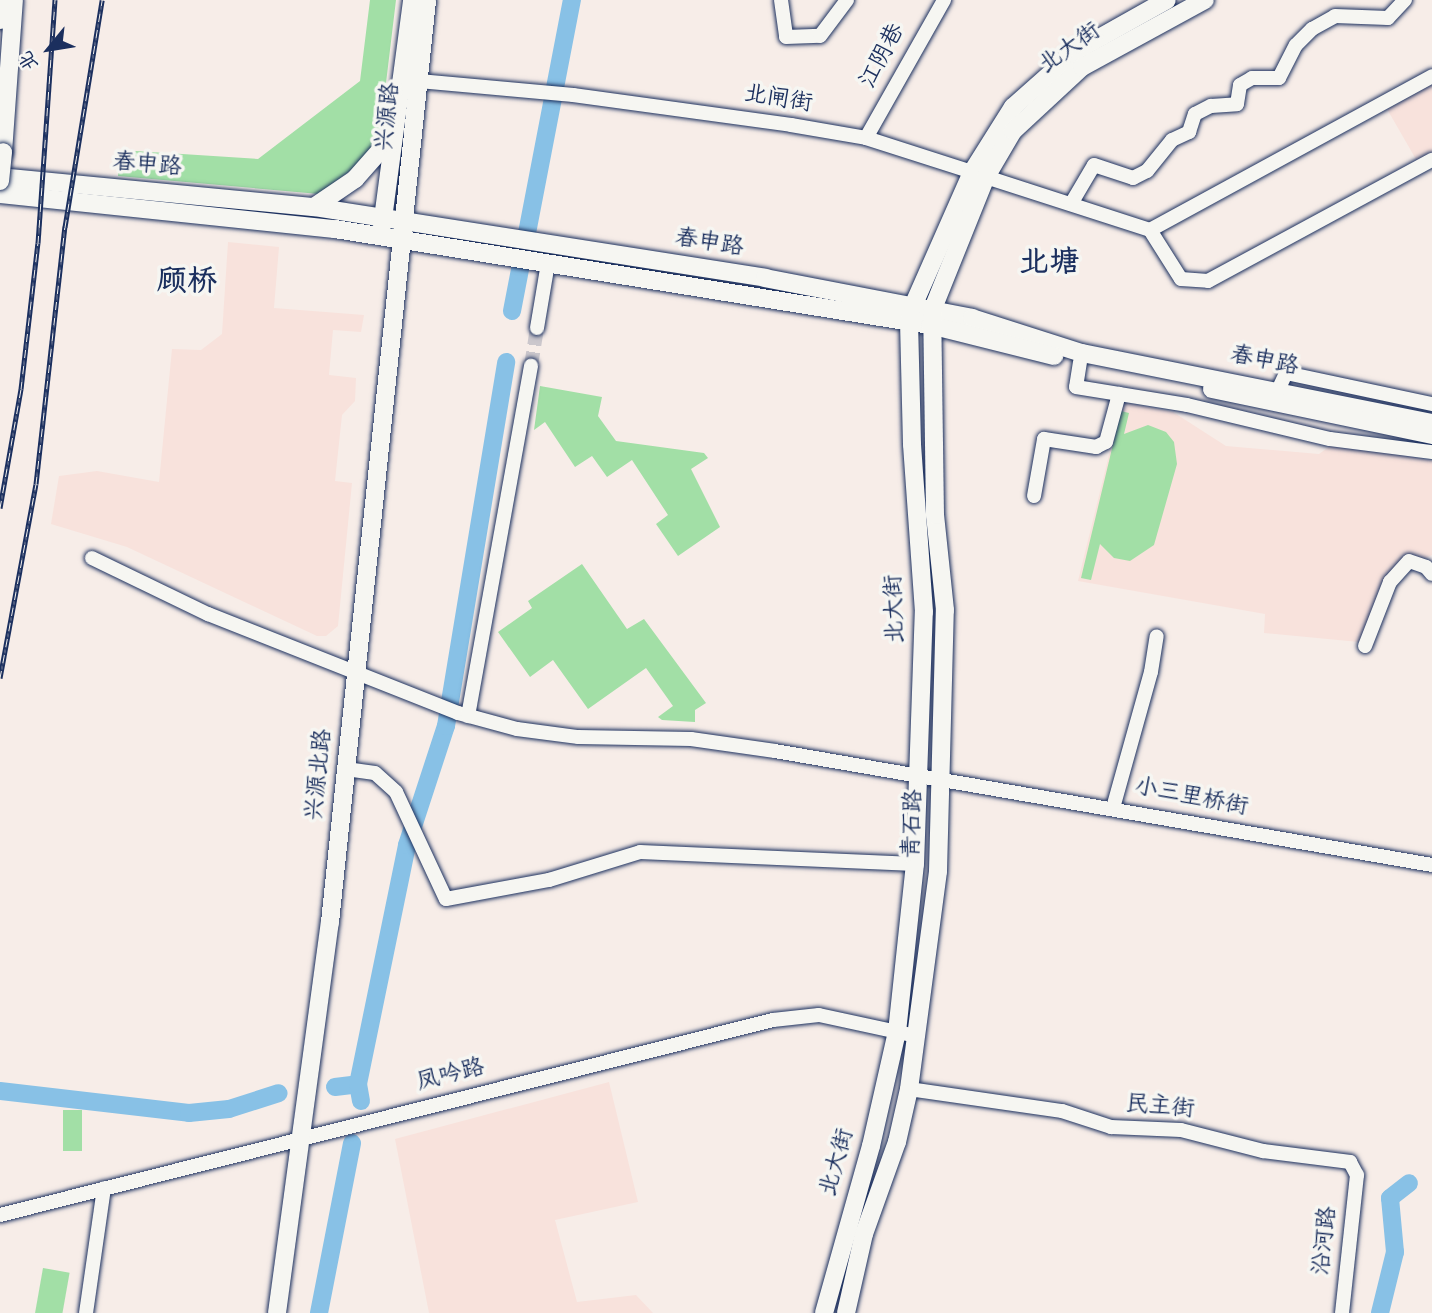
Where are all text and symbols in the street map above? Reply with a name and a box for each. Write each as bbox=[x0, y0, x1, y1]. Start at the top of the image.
north arrow bbox=[14, 14, 84, 84]
street label: 北大街 bbox=[1035, 19, 1107, 81]
street label: 江阴巷 bbox=[856, 20, 912, 94]
text: 北 bbox=[16, 46, 45, 74]
street label: 兴源路 bbox=[373, 81, 407, 153]
street label: 北闸街 bbox=[742, 82, 814, 120]
street label: 春申路 bbox=[111, 150, 183, 184]
street label: 春申路 bbox=[673, 226, 745, 264]
district label: 北塘 bbox=[1019, 248, 1079, 284]
district label: 顾桥 bbox=[157, 267, 217, 303]
street label: 春申路 bbox=[1228, 343, 1300, 383]
street label: 北大街 bbox=[882, 574, 912, 644]
street label: 兴源北路 bbox=[302, 728, 340, 822]
street label: 小三里桥街 bbox=[1132, 774, 1250, 824]
street label: 青石路 bbox=[900, 789, 930, 859]
street label: 凤吟路 bbox=[414, 1055, 488, 1099]
street label: 民主街 bbox=[1124, 1092, 1196, 1126]
street label: 北大街 bbox=[816, 1126, 862, 1200]
street label: 沿河路 bbox=[1310, 1205, 1344, 1277]

